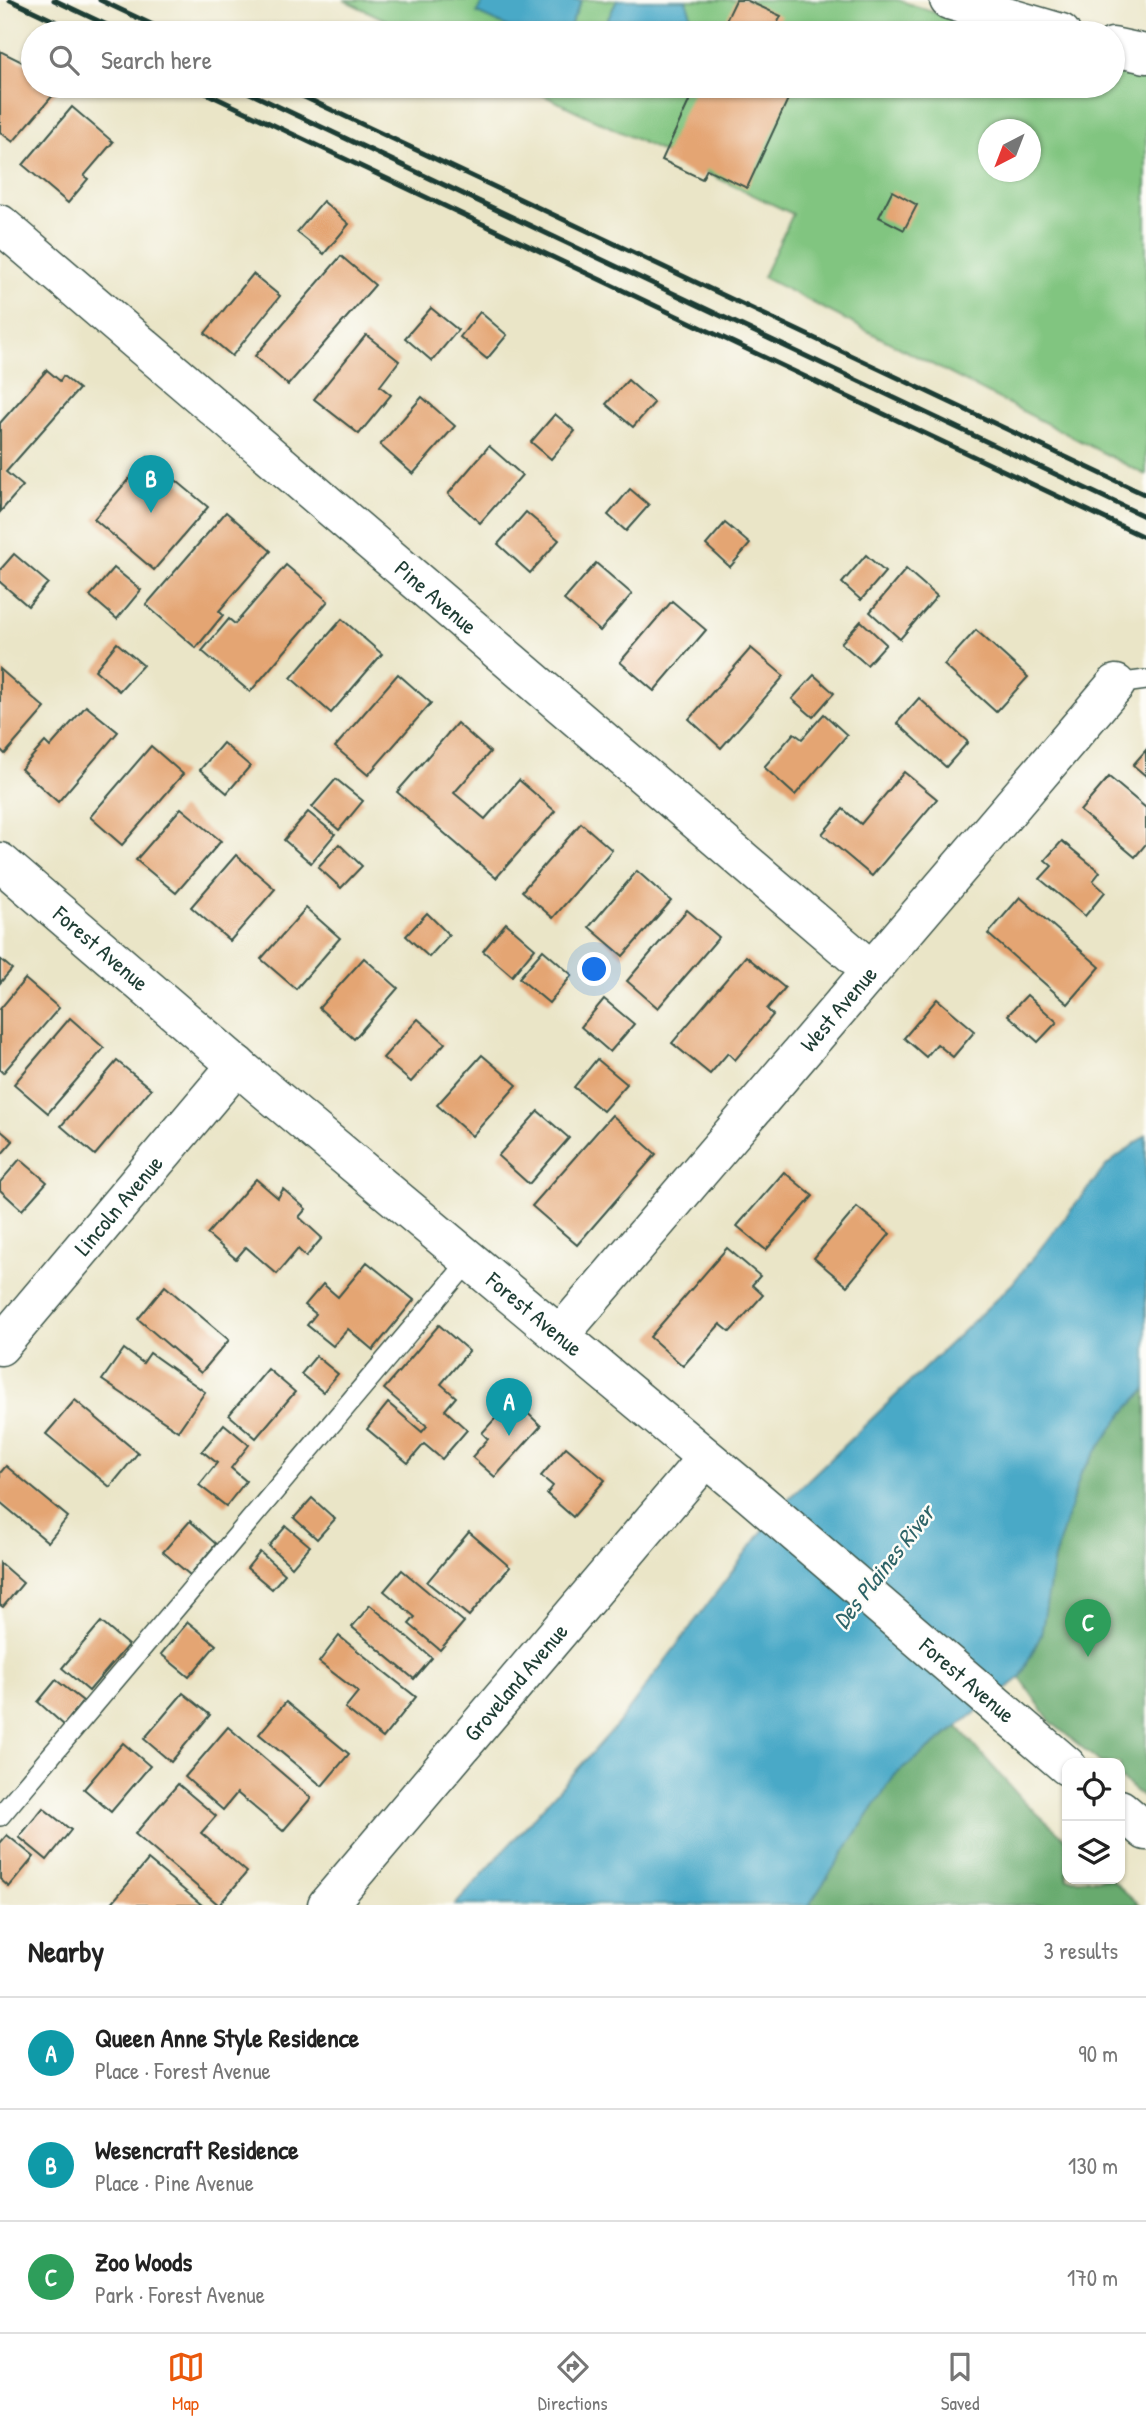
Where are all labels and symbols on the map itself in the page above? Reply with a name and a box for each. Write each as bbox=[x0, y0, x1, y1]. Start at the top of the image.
north arrow bbox=[978, 119, 1041, 182]
pin: B bbox=[128, 455, 174, 513]
street label: Pine Avenue bbox=[388, 553, 484, 641]
street label: Forest Avenue bbox=[46, 898, 156, 998]
your location bbox=[577, 952, 611, 986]
street label: West Avenue bbox=[793, 959, 884, 1058]
street label: Lincoln Avenue bbox=[67, 1148, 170, 1262]
street label: Forest Avenue bbox=[479, 1264, 589, 1363]
pin: A bbox=[486, 1378, 532, 1436]
water label: Des Plaines River bbox=[825, 1496, 943, 1635]
pin: C bbox=[1065, 1599, 1111, 1657]
street label: Groveland Avenue bbox=[457, 1616, 574, 1748]
street label: Forest Avenue bbox=[913, 1630, 1022, 1730]

